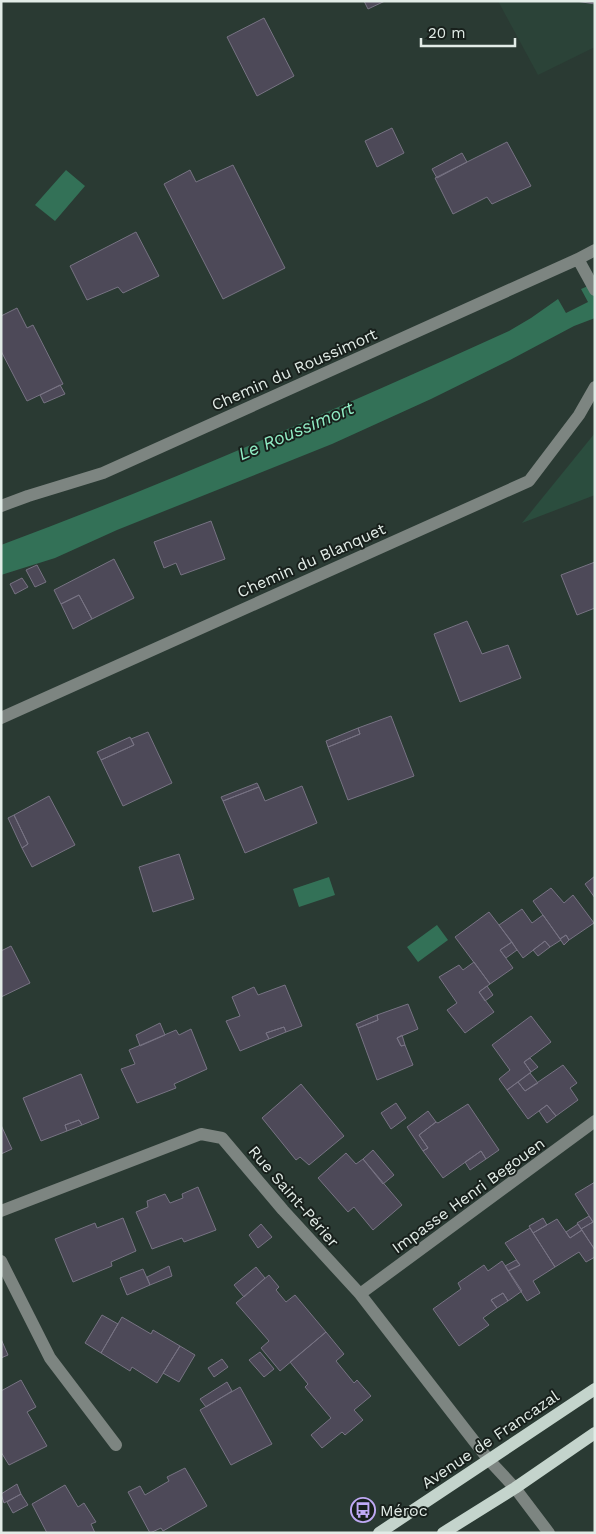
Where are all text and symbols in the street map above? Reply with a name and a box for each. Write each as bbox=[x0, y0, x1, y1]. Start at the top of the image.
scale bar bbox=[421, 15, 515, 47]
text: 20 m bbox=[428, 24, 466, 42]
street label: Chemin du Roussimort bbox=[209, 324, 380, 415]
water label: Le Roussimort bbox=[235, 396, 357, 464]
street label: Chemin du Blanquet bbox=[234, 519, 389, 602]
street label: Impasse Henri Begouen bbox=[388, 1134, 548, 1257]
street label: Rue Saint-Périer bbox=[244, 1142, 343, 1251]
street label: Avenue de Francazal bbox=[418, 1386, 563, 1492]
bus stop icon: Méroc bbox=[350, 1497, 376, 1523]
place label: Méroc bbox=[380, 1501, 428, 1520]

